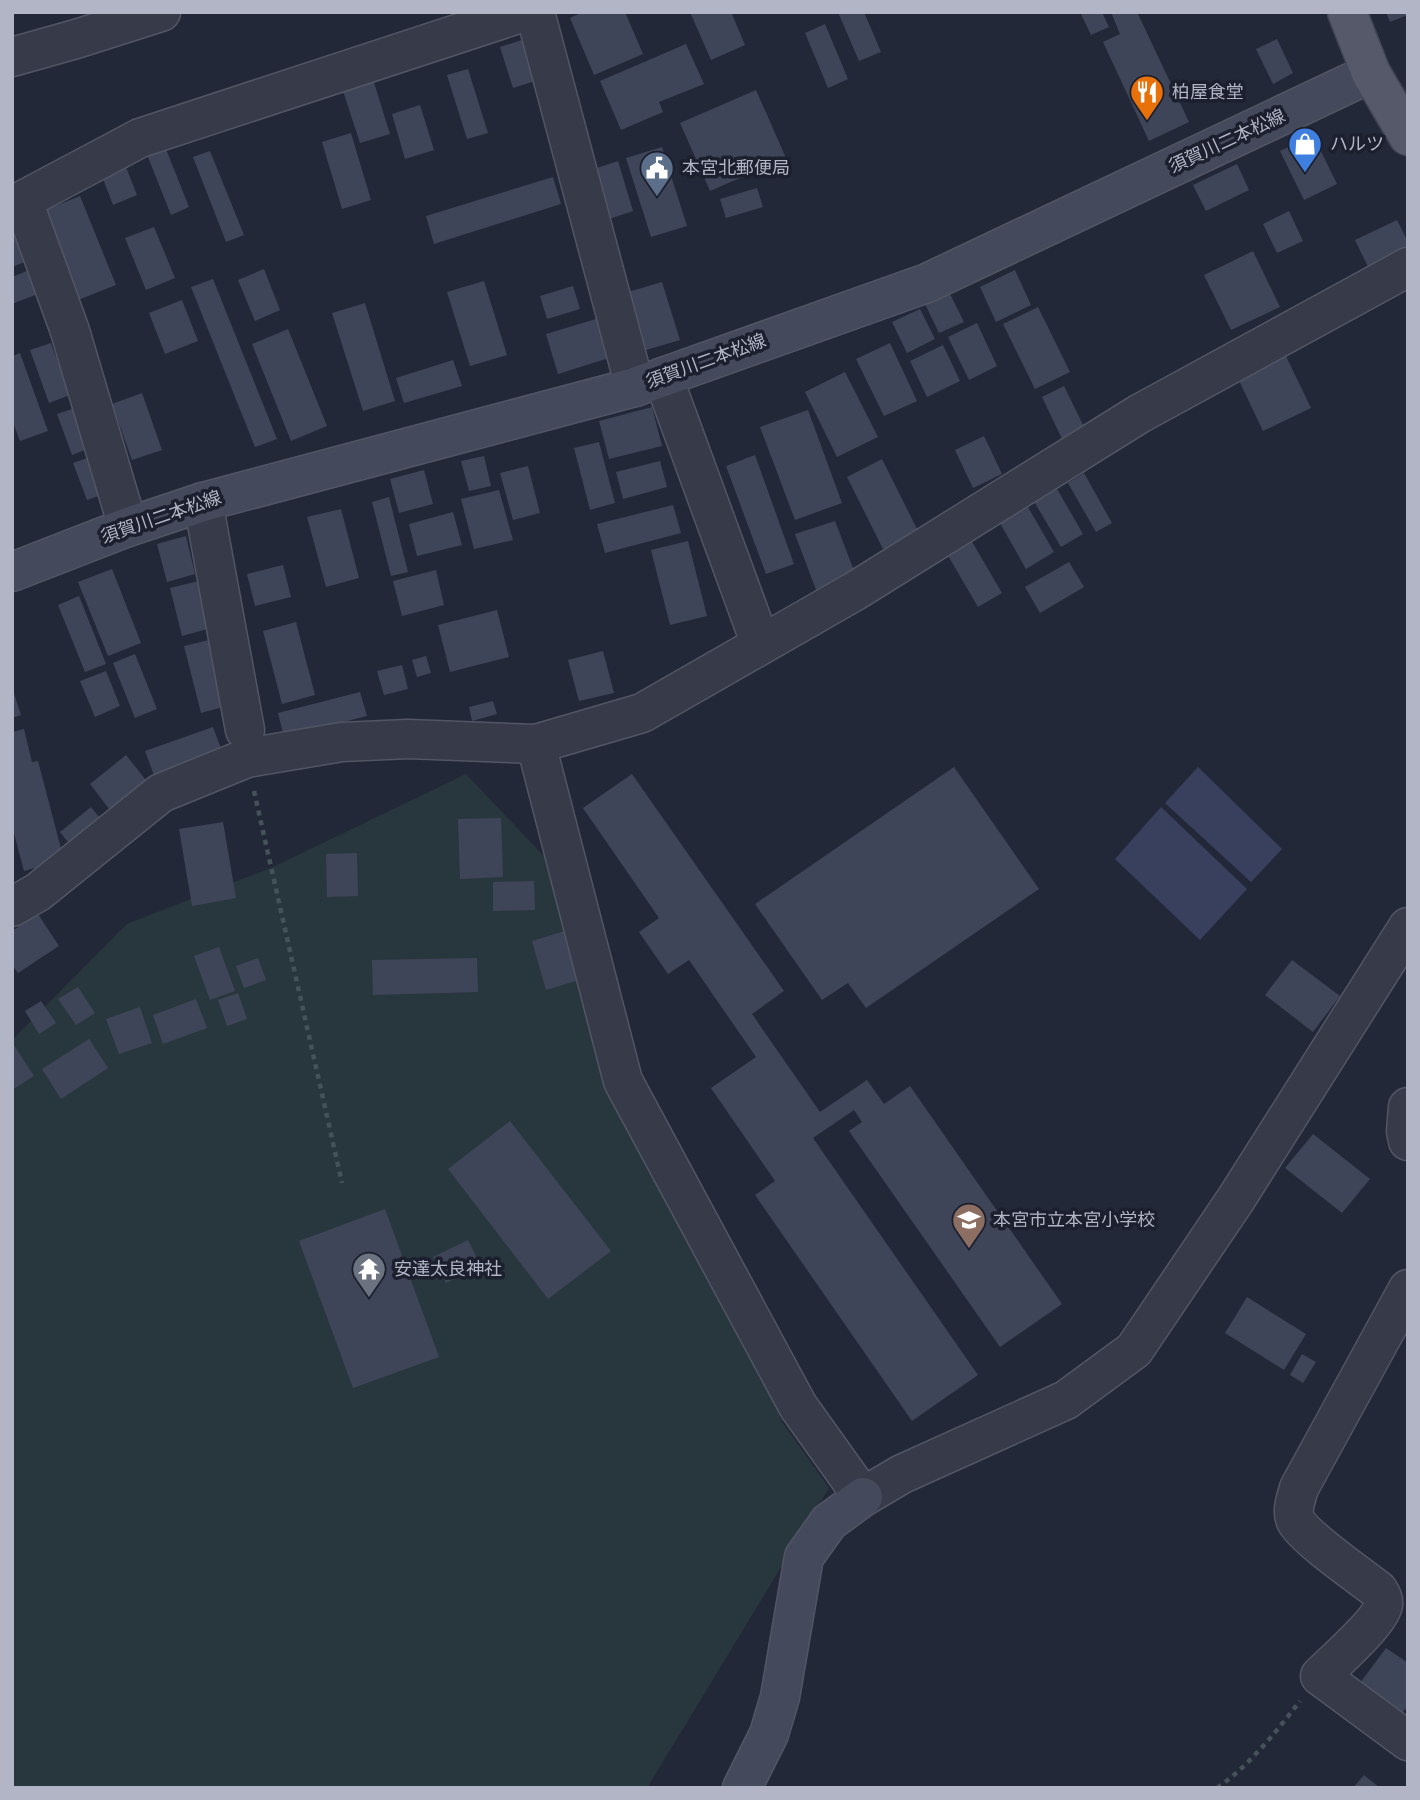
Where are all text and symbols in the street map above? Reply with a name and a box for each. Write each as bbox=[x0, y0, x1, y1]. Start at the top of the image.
restaurant icon: 柏屋食堂 bbox=[1128, 73, 1166, 122]
place label: 柏屋食堂 bbox=[1172, 81, 1244, 103]
street label: 須賀川二本松線 bbox=[1165, 104, 1289, 178]
shop icon: ハルツ bbox=[1286, 125, 1324, 174]
place label: ハルツ bbox=[1330, 133, 1384, 155]
public building icon: 本宮北郵便局 bbox=[638, 149, 676, 198]
place label: 本宮北郵便局 bbox=[682, 157, 790, 179]
street label: 須賀川二本松線 bbox=[643, 329, 769, 393]
street label: 須賀川二本松線 bbox=[98, 486, 224, 548]
school or university icon: 本宮市立本宮小学校 bbox=[950, 1201, 988, 1250]
place label: 本宮市立本宮小学校 bbox=[993, 1209, 1155, 1231]
temple icon: 安達太良神社 bbox=[350, 1250, 388, 1299]
place label: 安達太良神社 bbox=[394, 1258, 502, 1280]

